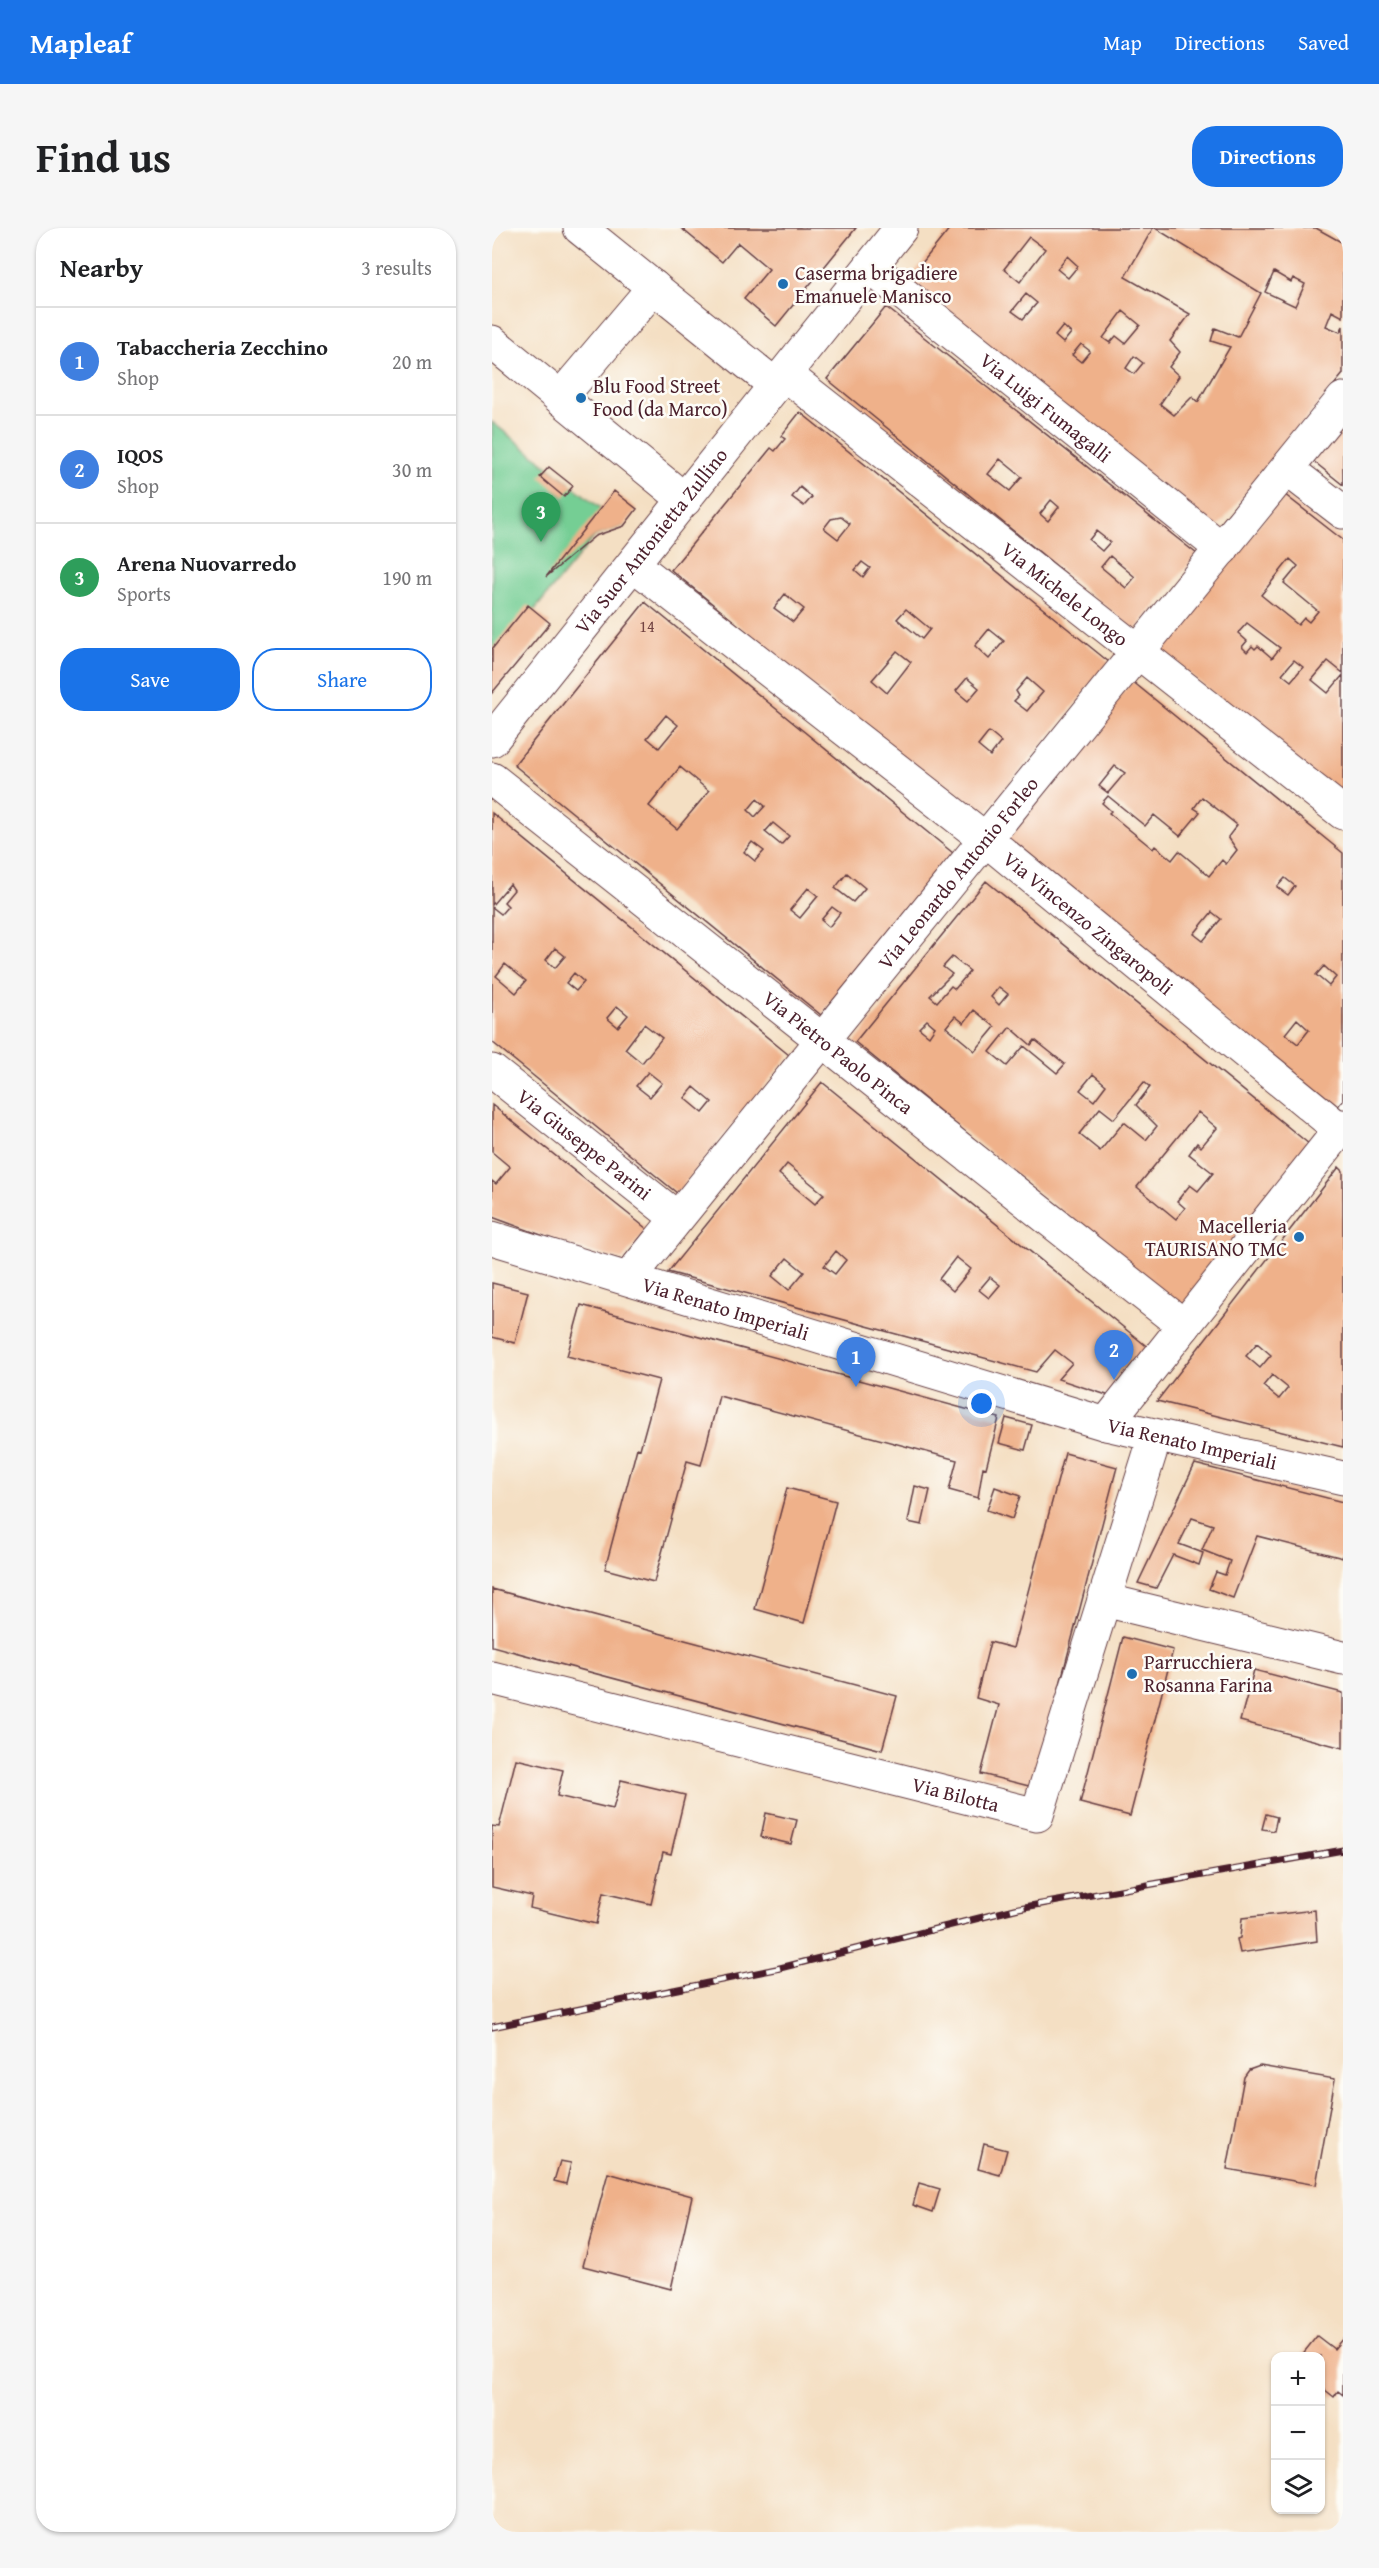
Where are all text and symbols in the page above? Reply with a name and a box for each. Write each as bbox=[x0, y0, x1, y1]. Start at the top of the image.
text: Mapleaf bbox=[30, 22, 131, 63]
text: Map bbox=[1103, 27, 1142, 58]
text: Directions bbox=[1175, 27, 1265, 58]
text: Saved bbox=[1298, 27, 1349, 58]
text: Find us bbox=[36, 126, 171, 187]
button: Directions bbox=[1192, 126, 1343, 187]
text: Nearby bbox=[60, 248, 143, 287]
text: 3 results bbox=[361, 253, 432, 282]
place label: Caserma brigadiere Emanuele Manisco bbox=[795, 258, 958, 310]
marker: Caserma brigadiere Emanuele Manisco bbox=[776, 277, 790, 291]
text: Tabaccheria Zecchino bbox=[117, 331, 328, 363]
street label: Via Luigi Fumagalli bbox=[974, 345, 1118, 469]
text: 1 bbox=[74, 347, 85, 376]
text: 20 m bbox=[392, 347, 432, 376]
text: Shop bbox=[117, 363, 159, 392]
place label: Blu Food Street Food (da Marco) bbox=[593, 371, 728, 423]
marker: Blu Food Street Food (da Marco) bbox=[574, 391, 588, 405]
text: IQOS bbox=[117, 439, 164, 471]
street label: Via Suor Antonietta Zullino bbox=[567, 441, 734, 640]
text: 2 bbox=[74, 455, 85, 484]
text: 30 m bbox=[392, 455, 432, 484]
text: Shop bbox=[117, 471, 159, 500]
pin: 3 bbox=[521, 492, 560, 542]
street label: Via Michele Longo bbox=[995, 535, 1135, 653]
text: Arena Nuovarredo bbox=[117, 547, 297, 579]
text: 3 bbox=[74, 563, 85, 592]
text: 190 m bbox=[382, 563, 432, 592]
text: Sports bbox=[117, 579, 171, 608]
house number: 14 bbox=[639, 614, 655, 638]
button: Save bbox=[60, 648, 240, 711]
button: Share bbox=[252, 648, 432, 711]
street label: Via Leonardo Antonio Forleo bbox=[871, 770, 1045, 975]
street label: Via Vincenzo Zingaropoli bbox=[997, 844, 1180, 1002]
street label: Via Pietro Paolo Pinca bbox=[757, 983, 920, 1121]
street label: Via Giuseppe Parini bbox=[511, 1081, 658, 1207]
place label: Macelleria TAURISANO TMC bbox=[1145, 1211, 1288, 1263]
marker: Macelleria TAURISANO TMC bbox=[1292, 1230, 1306, 1244]
street label: Via Renato Imperiali bbox=[639, 1269, 813, 1347]
pin: 2 bbox=[1094, 1330, 1134, 1380]
pin: 1 bbox=[836, 1338, 876, 1387]
your location bbox=[967, 1389, 996, 1418]
street label: Via Renato Imperiali bbox=[1105, 1410, 1280, 1477]
place label: Parrucchiera Rosanna Farina bbox=[1144, 1647, 1273, 1699]
marker: Parrucchiera Rosanna Farina bbox=[1125, 1667, 1139, 1681]
street label: Via Bilotta bbox=[909, 1769, 1003, 1819]
map controls bbox=[1271, 2352, 1325, 2514]
button: + bbox=[1271, 2352, 1325, 2406]
button: − bbox=[1271, 2406, 1325, 2460]
button: layers bbox=[1271, 2460, 1325, 2514]

